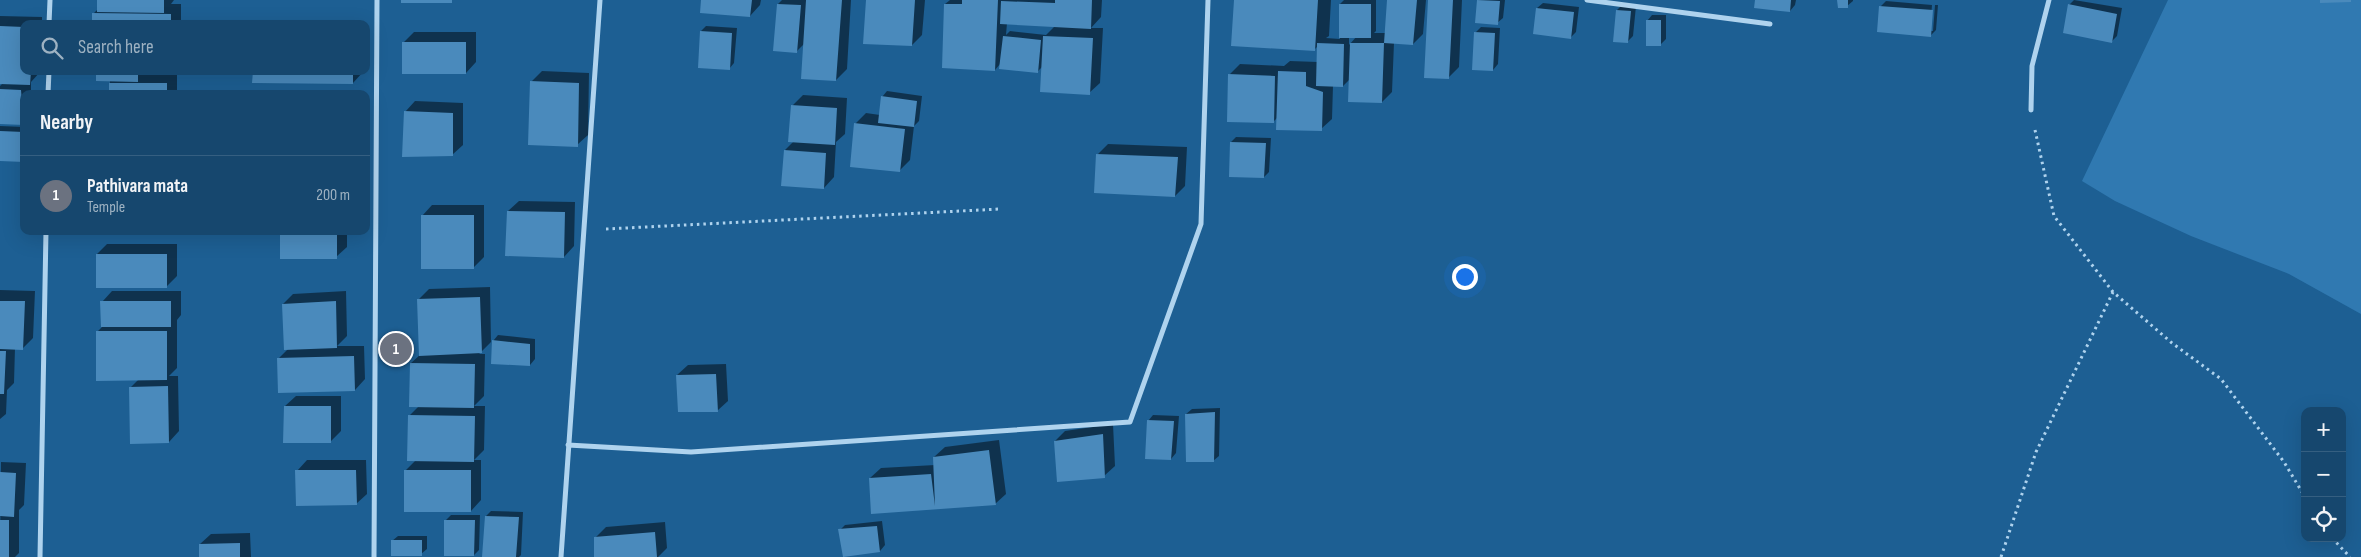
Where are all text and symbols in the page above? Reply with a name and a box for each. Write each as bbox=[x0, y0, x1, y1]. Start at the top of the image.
search box bbox=[20, 20, 370, 75]
icon: search bbox=[38, 34, 66, 62]
text: Search here bbox=[78, 36, 154, 59]
text: Nearby bbox=[40, 110, 93, 135]
text: Pathivara mata bbox=[87, 175, 188, 198]
text: 1 bbox=[53, 186, 59, 205]
text: 200 m bbox=[316, 186, 350, 205]
text: Temple bbox=[87, 198, 125, 217]
your location bbox=[1452, 264, 1478, 290]
pin: 1 bbox=[380, 330, 412, 368]
map controls bbox=[2301, 407, 2346, 542]
button: + bbox=[2301, 407, 2346, 452]
button: − bbox=[2301, 452, 2346, 497]
button: locate bbox=[2301, 497, 2346, 542]

